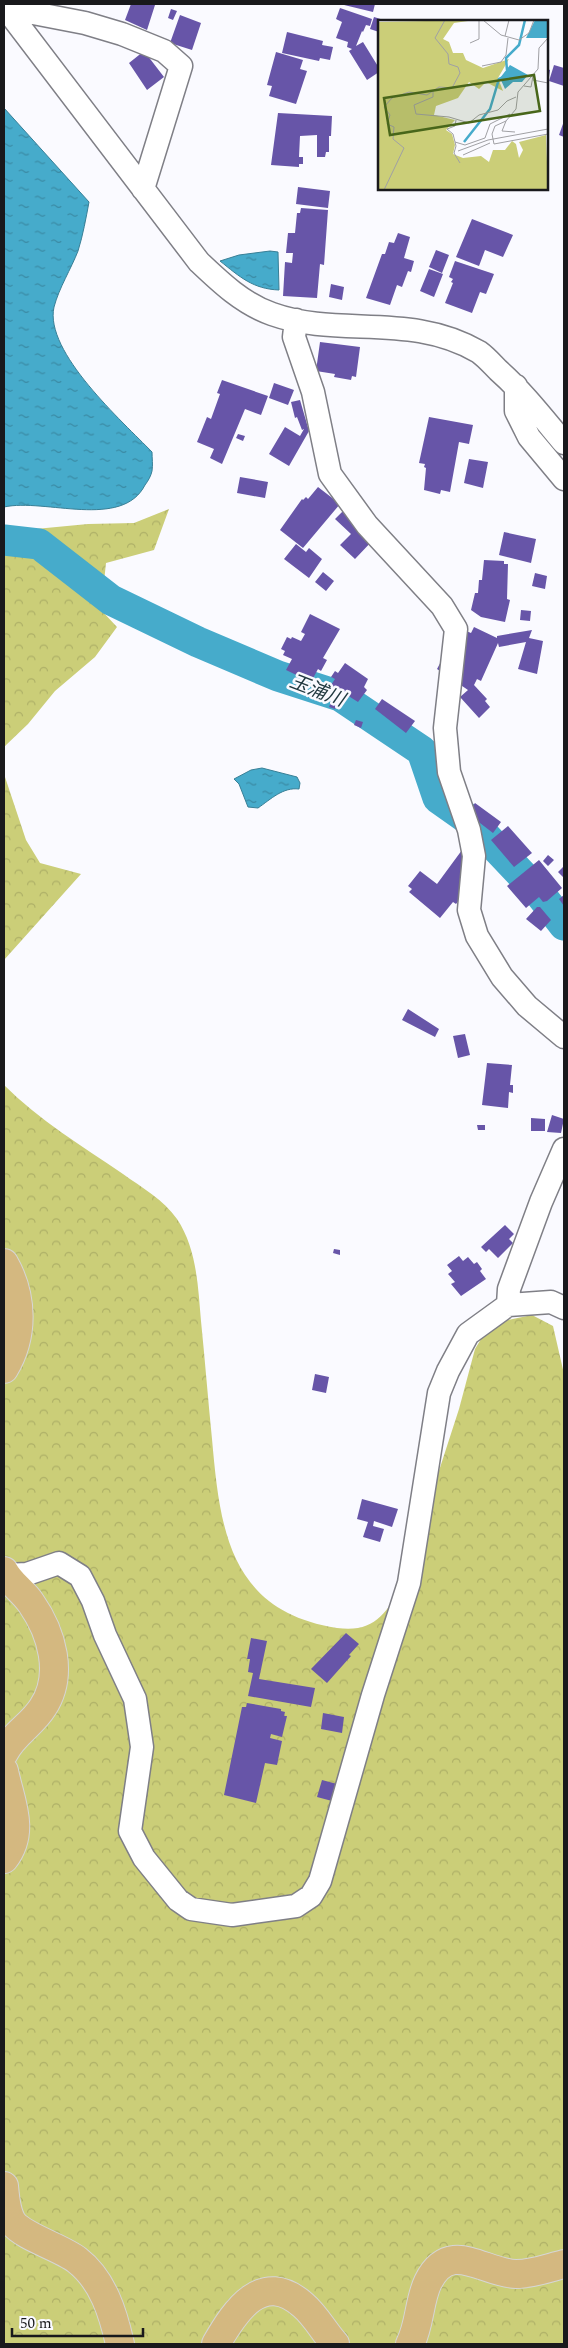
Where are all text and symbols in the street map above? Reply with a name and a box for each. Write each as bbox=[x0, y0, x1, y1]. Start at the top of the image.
inset map bbox=[378, 20, 548, 190]
water label: 玉浦川 bbox=[285, 667, 351, 715]
scale bar bbox=[12, 2306, 144, 2338]
text: 50 m bbox=[20, 2312, 52, 2335]

